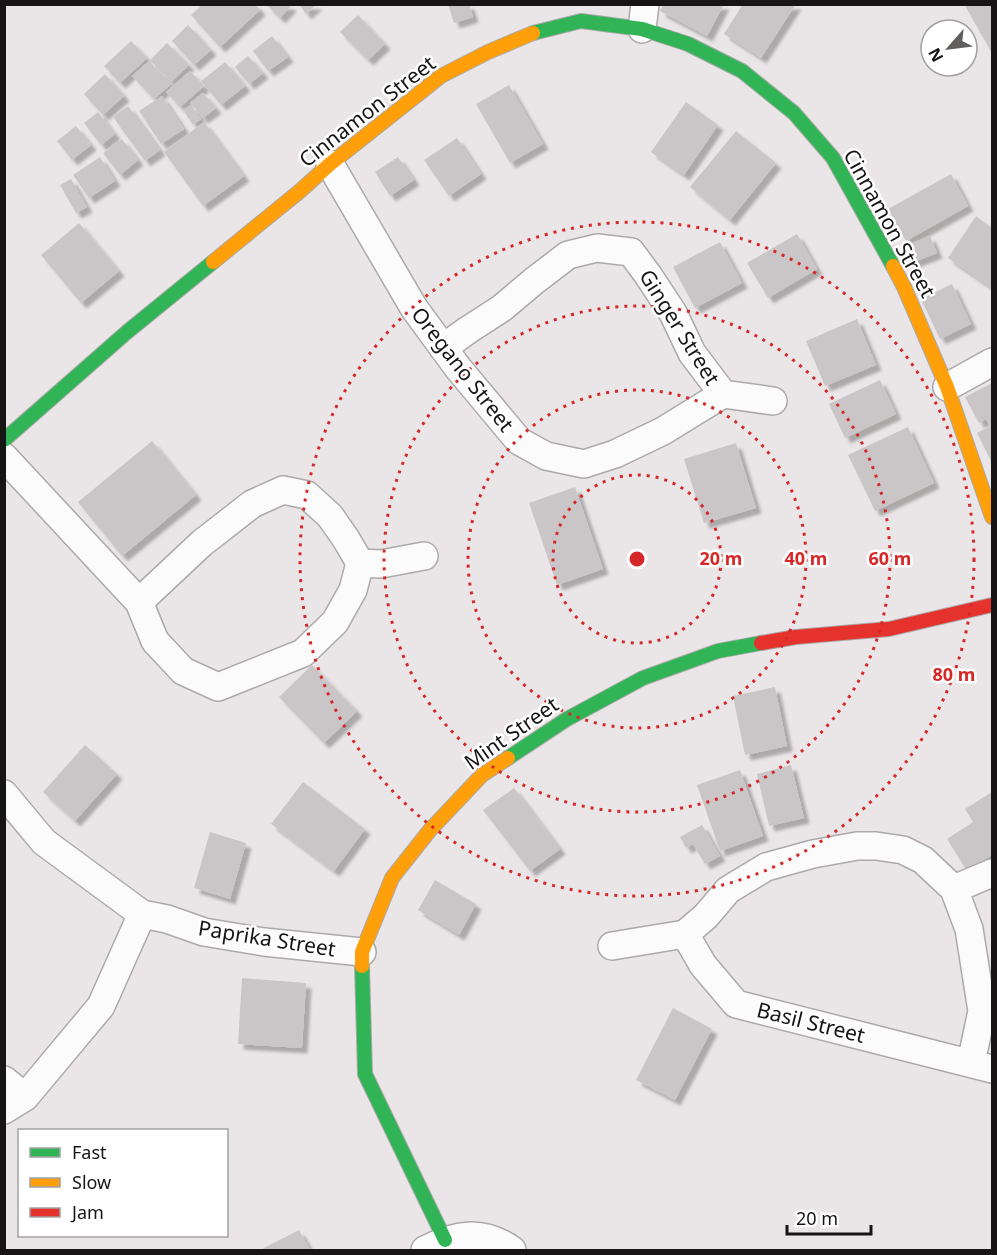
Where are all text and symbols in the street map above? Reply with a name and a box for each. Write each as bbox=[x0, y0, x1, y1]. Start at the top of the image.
north arrow bbox=[919, 18, 979, 78]
text: N bbox=[923, 44, 949, 66]
street label: Cinnamon Street bbox=[293, 49, 441, 173]
street label: Cinnamon Street bbox=[838, 144, 943, 303]
street label: Ginger Street bbox=[633, 264, 727, 390]
street label: Oregano Street bbox=[405, 301, 521, 437]
text: 20 m bbox=[700, 546, 742, 570]
text: 40 m bbox=[785, 546, 827, 570]
text: 60 m bbox=[869, 546, 911, 570]
centre of rings bbox=[627, 549, 647, 569]
text: 80 m bbox=[933, 662, 975, 686]
street label: Mint Street bbox=[458, 690, 564, 776]
street label: Paprika Street bbox=[196, 913, 338, 963]
street label: Basil Street bbox=[754, 995, 868, 1049]
legend bbox=[18, 1129, 228, 1237]
text: Fast bbox=[72, 1140, 107, 1164]
text: Slow bbox=[72, 1170, 111, 1194]
scale bar bbox=[787, 1198, 871, 1236]
text: Jam bbox=[70, 1200, 104, 1224]
text: 20 m bbox=[796, 1206, 838, 1230]

